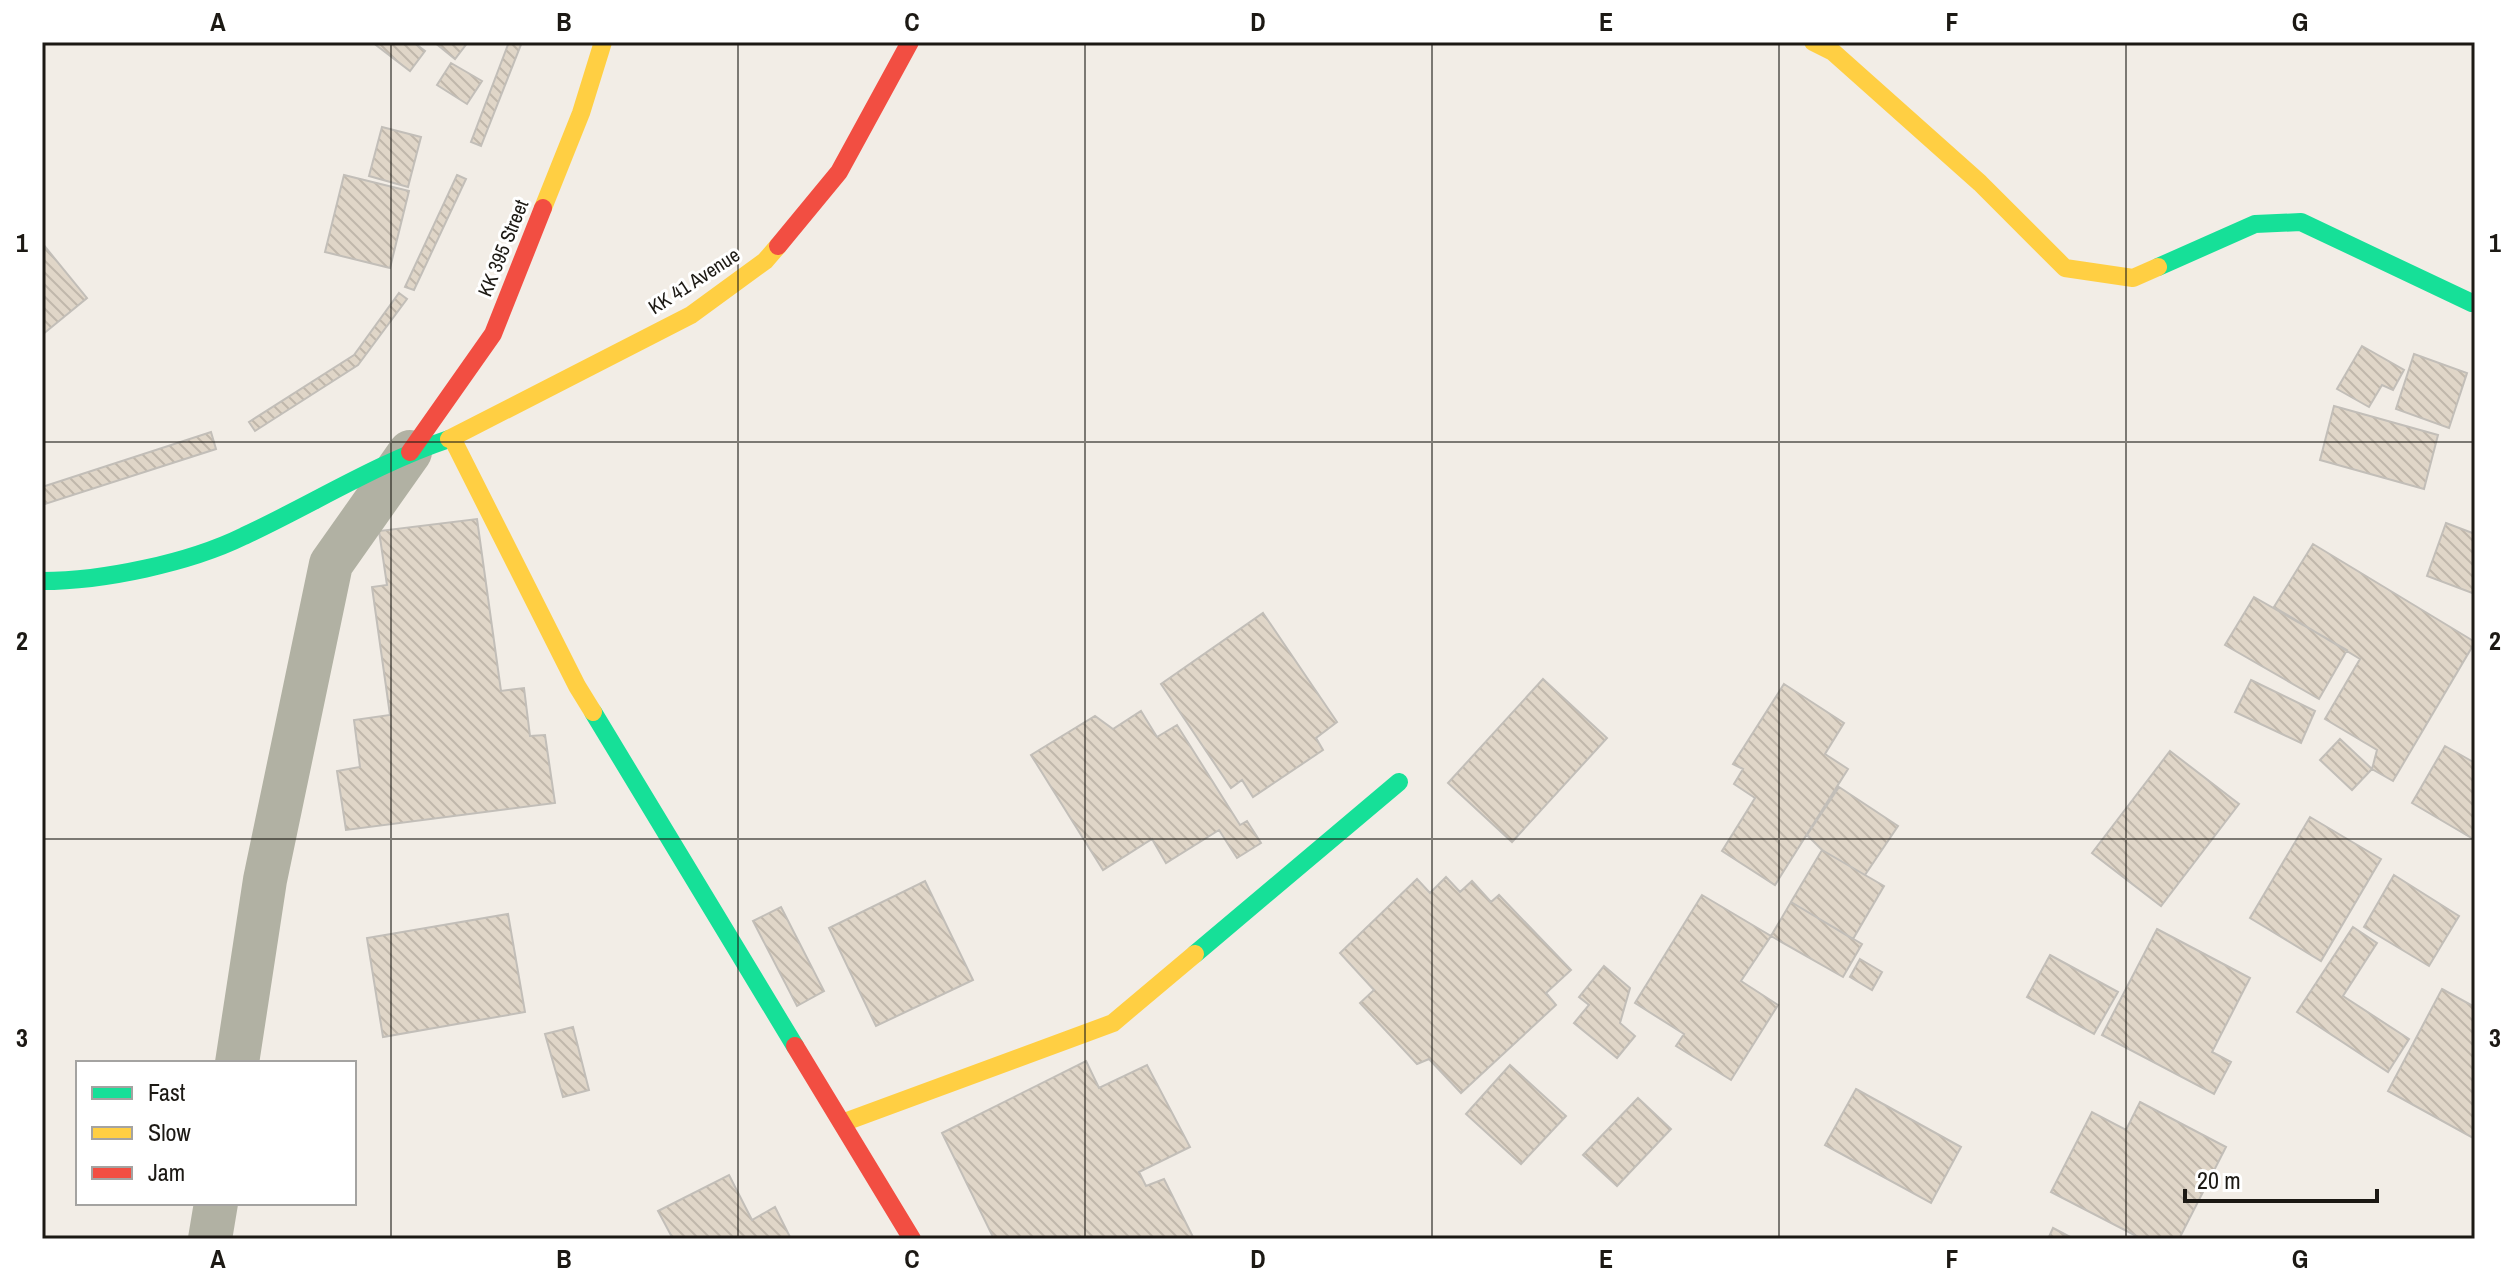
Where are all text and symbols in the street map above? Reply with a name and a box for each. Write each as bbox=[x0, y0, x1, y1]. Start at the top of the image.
text: A bbox=[210, 4, 226, 39]
text: B bbox=[556, 4, 572, 39]
text: C bbox=[904, 4, 920, 39]
text: D bbox=[1250, 4, 1266, 39]
text: E bbox=[1599, 4, 1613, 39]
text: F bbox=[1945, 4, 1959, 39]
text: G bbox=[2292, 4, 2308, 39]
street label: KK 395 Street bbox=[471, 195, 534, 300]
text: 1 bbox=[16, 225, 28, 260]
text: 1 bbox=[2489, 225, 2501, 260]
street label: KK 41 Avenue bbox=[643, 241, 745, 320]
text: 2 bbox=[16, 623, 28, 658]
text: 2 bbox=[2489, 623, 2501, 658]
text: 3 bbox=[16, 1020, 28, 1055]
text: 3 bbox=[2489, 1020, 2501, 1055]
legend bbox=[76, 1061, 356, 1205]
text: Fast bbox=[148, 1076, 186, 1108]
text: Slow bbox=[148, 1116, 191, 1148]
scale bar bbox=[2185, 1153, 2377, 1203]
text: Jam bbox=[148, 1156, 185, 1188]
text: 20 m bbox=[2197, 1164, 2241, 1196]
text: A bbox=[210, 1241, 226, 1276]
text: B bbox=[556, 1241, 572, 1276]
text: C bbox=[904, 1241, 920, 1276]
text: D bbox=[1250, 1241, 1266, 1276]
text: E bbox=[1599, 1241, 1613, 1276]
text: F bbox=[1945, 1241, 1959, 1276]
text: G bbox=[2292, 1241, 2308, 1276]

